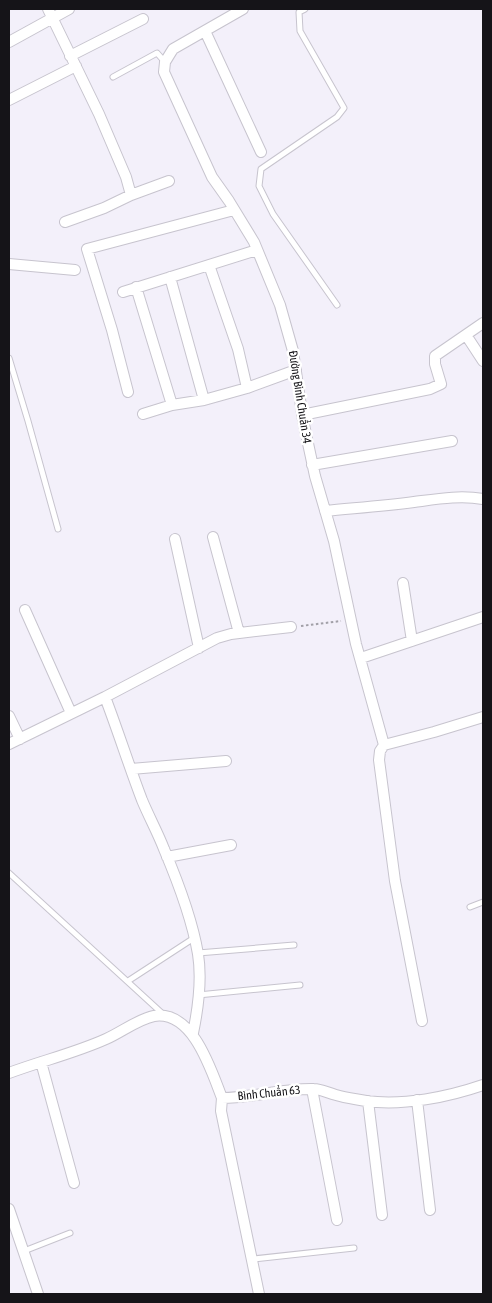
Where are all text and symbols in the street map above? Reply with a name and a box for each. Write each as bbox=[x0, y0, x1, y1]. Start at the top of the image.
street label: Đường Bình Chuẩn 34 bbox=[286, 350, 314, 445]
street label: Bình Chuẩn 63 bbox=[237, 1083, 301, 1103]

